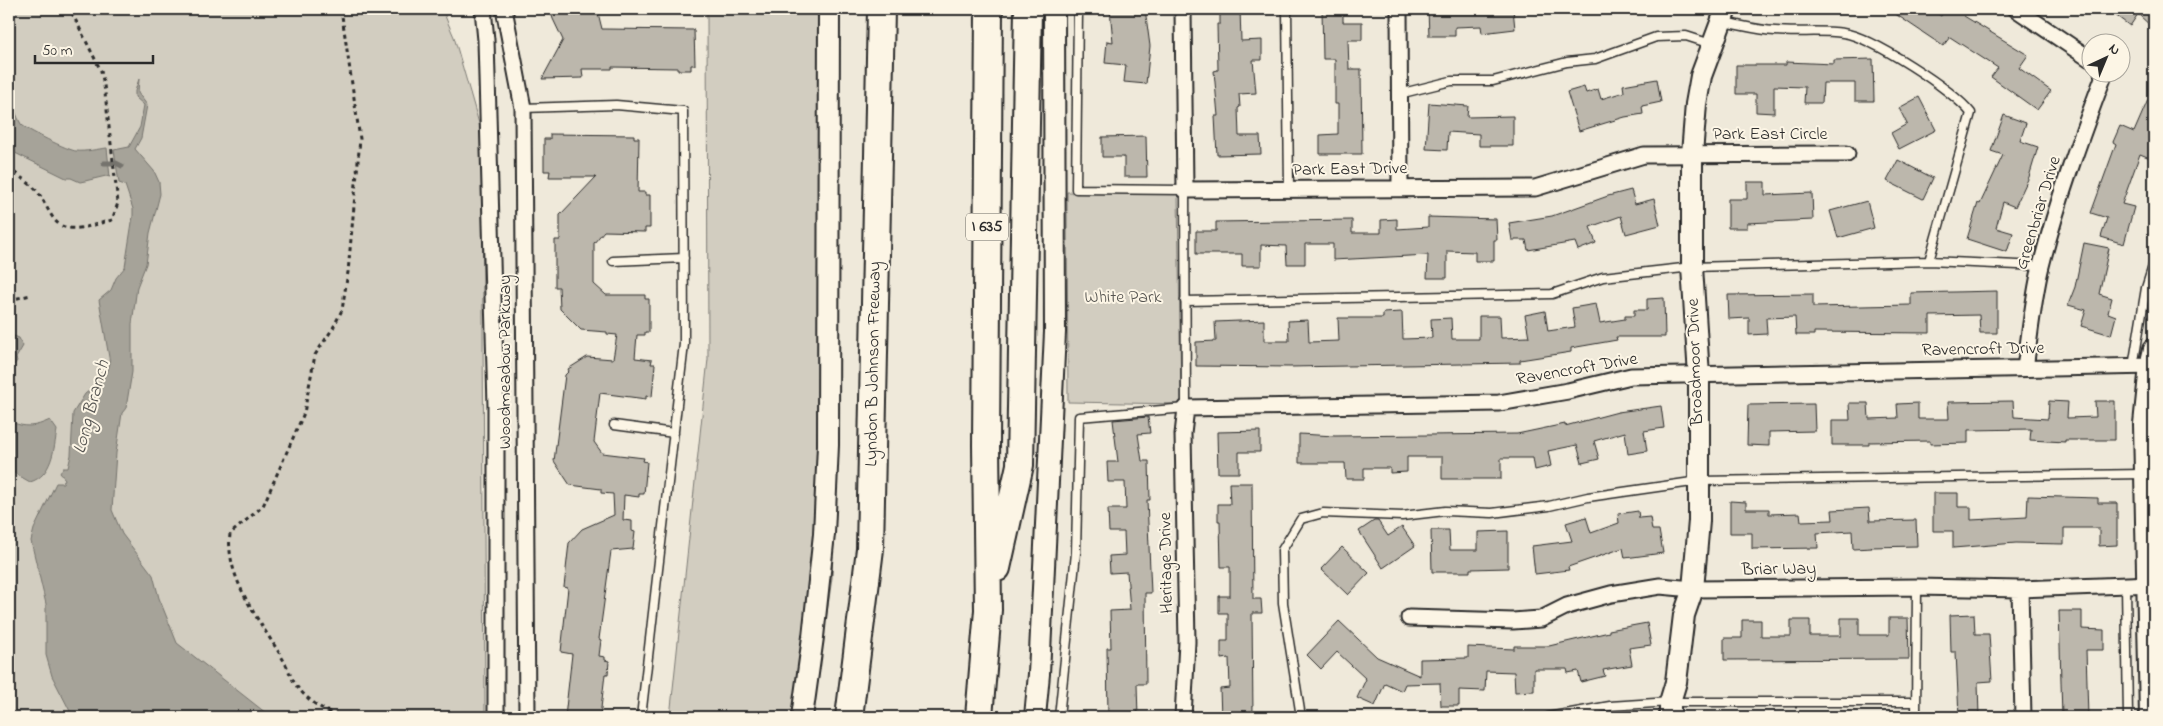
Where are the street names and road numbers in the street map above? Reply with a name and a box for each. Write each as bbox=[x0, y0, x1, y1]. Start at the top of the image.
street label: Park East Circle bbox=[1712, 122, 1829, 148]
street label: Greenbriar Drive bbox=[2009, 152, 2069, 273]
street label: Park East Drive bbox=[1292, 156, 1409, 184]
road number: I 635 bbox=[966, 213, 1008, 240]
street label: Lyndon B Johnson Freeway bbox=[859, 261, 889, 467]
street label: Woodmeadow Parkway bbox=[493, 275, 519, 449]
street label: Broadmoor Drive bbox=[1681, 297, 1711, 427]
street label: Ravencroft Drive bbox=[1921, 336, 2046, 364]
street label: Ravencroft Drive bbox=[1514, 346, 1641, 393]
street label: Heritage Drive bbox=[1153, 511, 1182, 614]
street label: Briar Way bbox=[1741, 556, 1816, 584]

